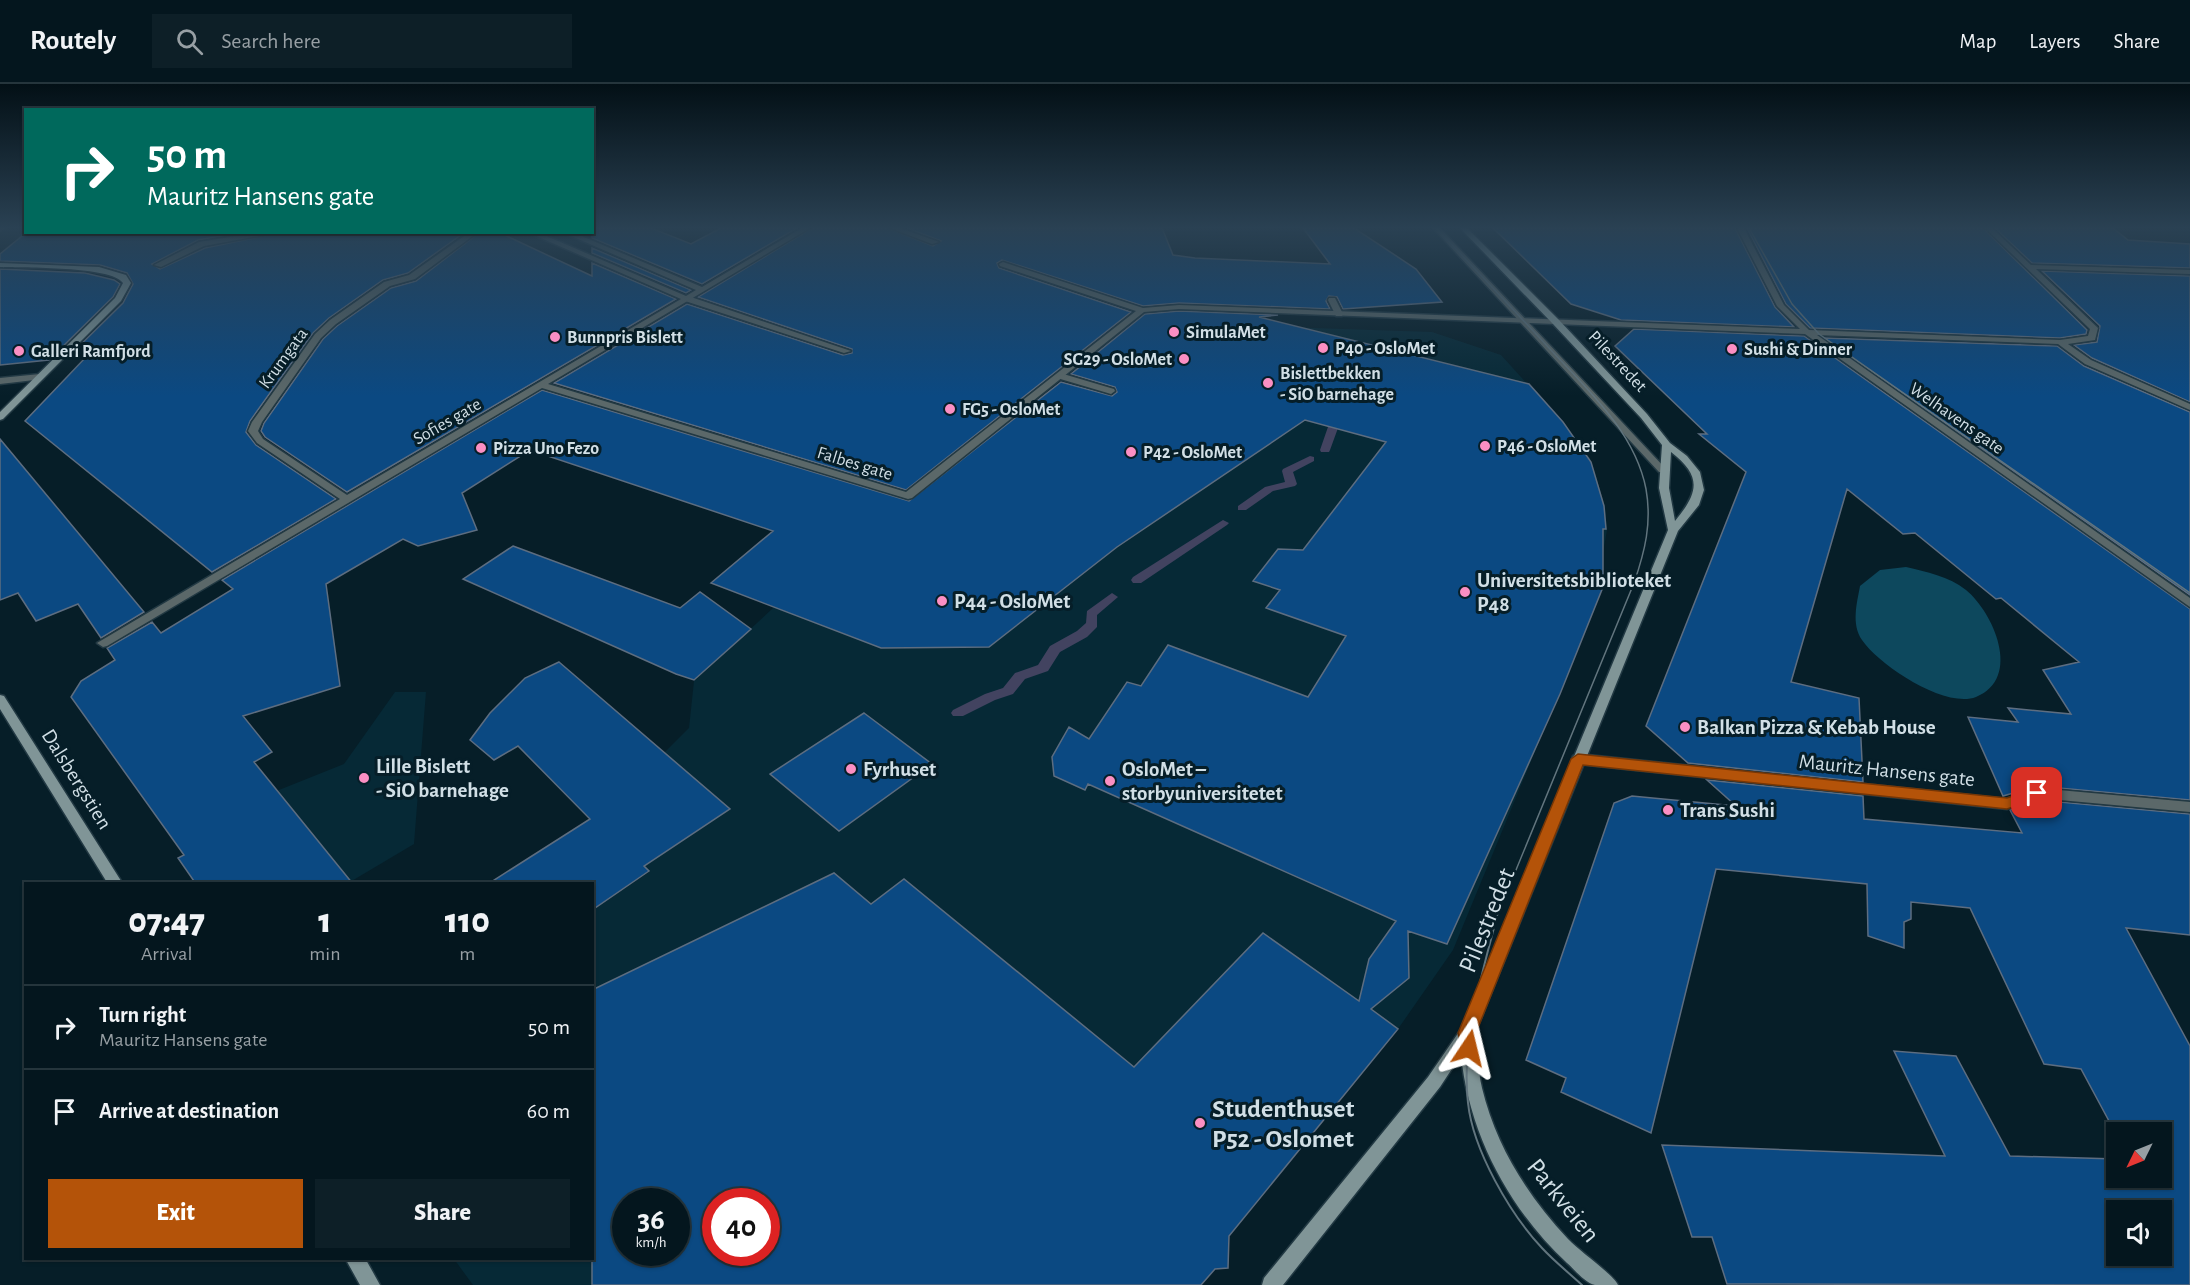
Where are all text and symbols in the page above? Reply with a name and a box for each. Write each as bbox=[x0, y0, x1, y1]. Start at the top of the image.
search box bbox=[152, 14, 572, 68]
icon: search bbox=[173, 25, 206, 58]
text: Routely bbox=[30, 27, 116, 55]
text: Search here bbox=[221, 30, 321, 52]
text: Map bbox=[1960, 31, 1996, 52]
text: Layers bbox=[2029, 31, 2080, 52]
text: Share bbox=[2113, 31, 2160, 52]
icon: right bbox=[48, 132, 126, 210]
text: 50 m bbox=[147, 134, 227, 176]
text: Mauritz Hansens gate bbox=[147, 183, 374, 210]
place label: SimulaMet bbox=[1186, 324, 1266, 342]
street label: Krumgata bbox=[256, 325, 312, 392]
marker: SimulaMet bbox=[1167, 325, 1181, 339]
street label: Pilestredet bbox=[1585, 328, 1650, 396]
place label: Bunnpris Bislett bbox=[567, 329, 683, 347]
marker: Bunnpris Bislett bbox=[548, 330, 562, 344]
place label: P40 - OsloMet bbox=[1335, 340, 1435, 358]
marker: P40 - OsloMet bbox=[1316, 341, 1330, 355]
place label: Sushi & Dinner bbox=[1744, 341, 1853, 359]
marker: Sushi & Dinner bbox=[1725, 342, 1739, 356]
place label: Galleri Ramfjord bbox=[31, 343, 151, 361]
marker: Galleri Ramfjord bbox=[12, 344, 26, 358]
place label: SG29 - OsloMet bbox=[1063, 351, 1172, 369]
marker: SG29 - OsloMet bbox=[1177, 352, 1191, 366]
place label: Bislettbekken - SiO barnehage bbox=[1280, 365, 1394, 404]
marker: Bislettbekken - SiO barnehage bbox=[1261, 376, 1275, 390]
street label: Welhavens gate bbox=[1906, 380, 2007, 458]
street label: Sofies gate bbox=[410, 395, 485, 448]
place label: FG5 - OsloMet bbox=[962, 401, 1060, 419]
marker: FG5 - OsloMet bbox=[943, 402, 957, 416]
place label: P46 - OsloMet bbox=[1497, 438, 1596, 456]
marker: P46 - OsloMet bbox=[1478, 439, 1492, 453]
place label: Pizza Uno Fezo bbox=[493, 440, 599, 458]
marker: Pizza Uno Fezo bbox=[474, 441, 488, 455]
street label: Falbes gate bbox=[815, 444, 895, 484]
place label: P42 - OsloMet bbox=[1143, 444, 1242, 462]
marker: P42 - OsloMet bbox=[1124, 445, 1138, 459]
place label: Universitetsbiblioteket P48 bbox=[1477, 570, 1671, 615]
marker: Universitetsbiblioteket P48 bbox=[1458, 585, 1472, 599]
place label: P44 - OsloMet bbox=[954, 591, 1070, 612]
marker: P44 - OsloMet bbox=[935, 594, 949, 608]
place label: Balkan Pizza & Kebab House bbox=[1697, 717, 1936, 738]
marker: Balkan Pizza & Kebab House bbox=[1678, 720, 1692, 734]
street label: Dalsbergstien bbox=[38, 725, 116, 833]
street label: Mauritz Hansens gate bbox=[1798, 751, 1976, 790]
place label: Lille Bislett - SiO barnehage bbox=[376, 756, 509, 801]
place label: Fyrhuset bbox=[863, 759, 936, 780]
place label: OsloMet – storbyuniversitetet bbox=[1122, 759, 1283, 804]
marker: Fyrhuset bbox=[844, 762, 858, 776]
pin bbox=[2011, 767, 2062, 818]
marker: Lille Bislett - SiO barnehage bbox=[357, 771, 371, 785]
marker: OsloMet – storbyuniversitetet bbox=[1103, 774, 1117, 788]
icon: arrive bbox=[2020, 776, 2053, 809]
place label: Trans Sushi bbox=[1680, 800, 1775, 821]
marker: Trans Sushi bbox=[1661, 803, 1675, 817]
street label: Pilestredet bbox=[1454, 864, 1520, 976]
text: 07:47 bbox=[128, 903, 205, 939]
text: 1 bbox=[318, 903, 332, 939]
text: 110 bbox=[445, 903, 490, 939]
text: Arrival bbox=[141, 944, 192, 964]
text: min bbox=[309, 944, 341, 964]
text: m bbox=[459, 944, 475, 964]
text: Turn right bbox=[99, 1004, 186, 1026]
icon: right bbox=[48, 1011, 81, 1044]
text: 50 m bbox=[528, 1016, 570, 1038]
position arrow bbox=[1437, 1016, 1501, 1080]
text: Mauritz Hansens gate bbox=[99, 1030, 267, 1050]
icon: arrive bbox=[48, 1095, 81, 1128]
place label: Studenthuset P52 - Oslomet bbox=[1212, 1096, 1354, 1152]
text: Arrive at destination bbox=[99, 1100, 279, 1122]
text: 60 m bbox=[527, 1100, 570, 1122]
marker: Studenthuset P52 - Oslomet bbox=[1193, 1116, 1207, 1130]
north arrow bbox=[2106, 1122, 2172, 1188]
map controls bbox=[2106, 1122, 2172, 1266]
street label: Parkveien bbox=[1522, 1154, 1605, 1247]
button: Exit bbox=[48, 1179, 303, 1248]
button: Share bbox=[315, 1179, 570, 1248]
speed limit sign: 40 bbox=[702, 1188, 780, 1266]
button: sound bbox=[2106, 1200, 2172, 1266]
text: 36 bbox=[637, 1205, 665, 1235]
text: km/h bbox=[636, 1235, 666, 1250]

